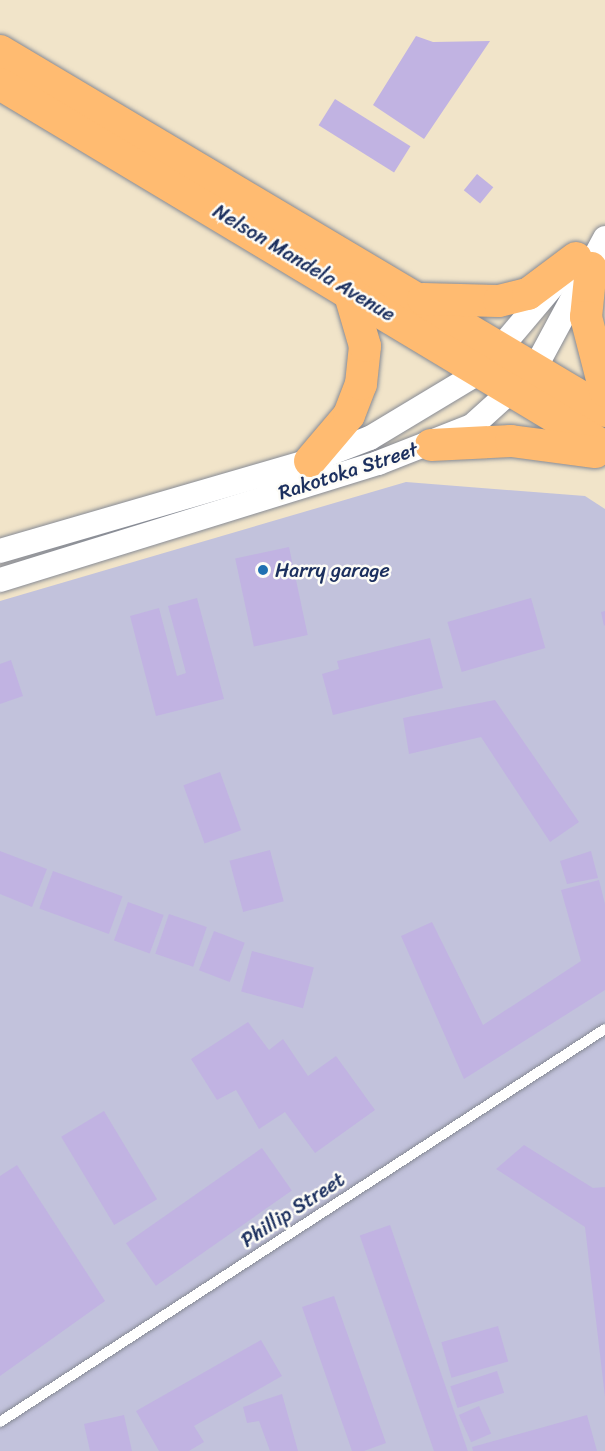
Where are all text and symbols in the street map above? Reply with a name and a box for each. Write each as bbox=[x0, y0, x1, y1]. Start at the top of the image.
street label: Nelson Mandela Avenue bbox=[209, 199, 399, 327]
street label: Rakotoka Street bbox=[275, 437, 421, 505]
place label: Harry garage bbox=[275, 558, 389, 582]
marker: Harry garage bbox=[256, 563, 270, 577]
street label: Phillip Street bbox=[237, 1168, 349, 1252]

